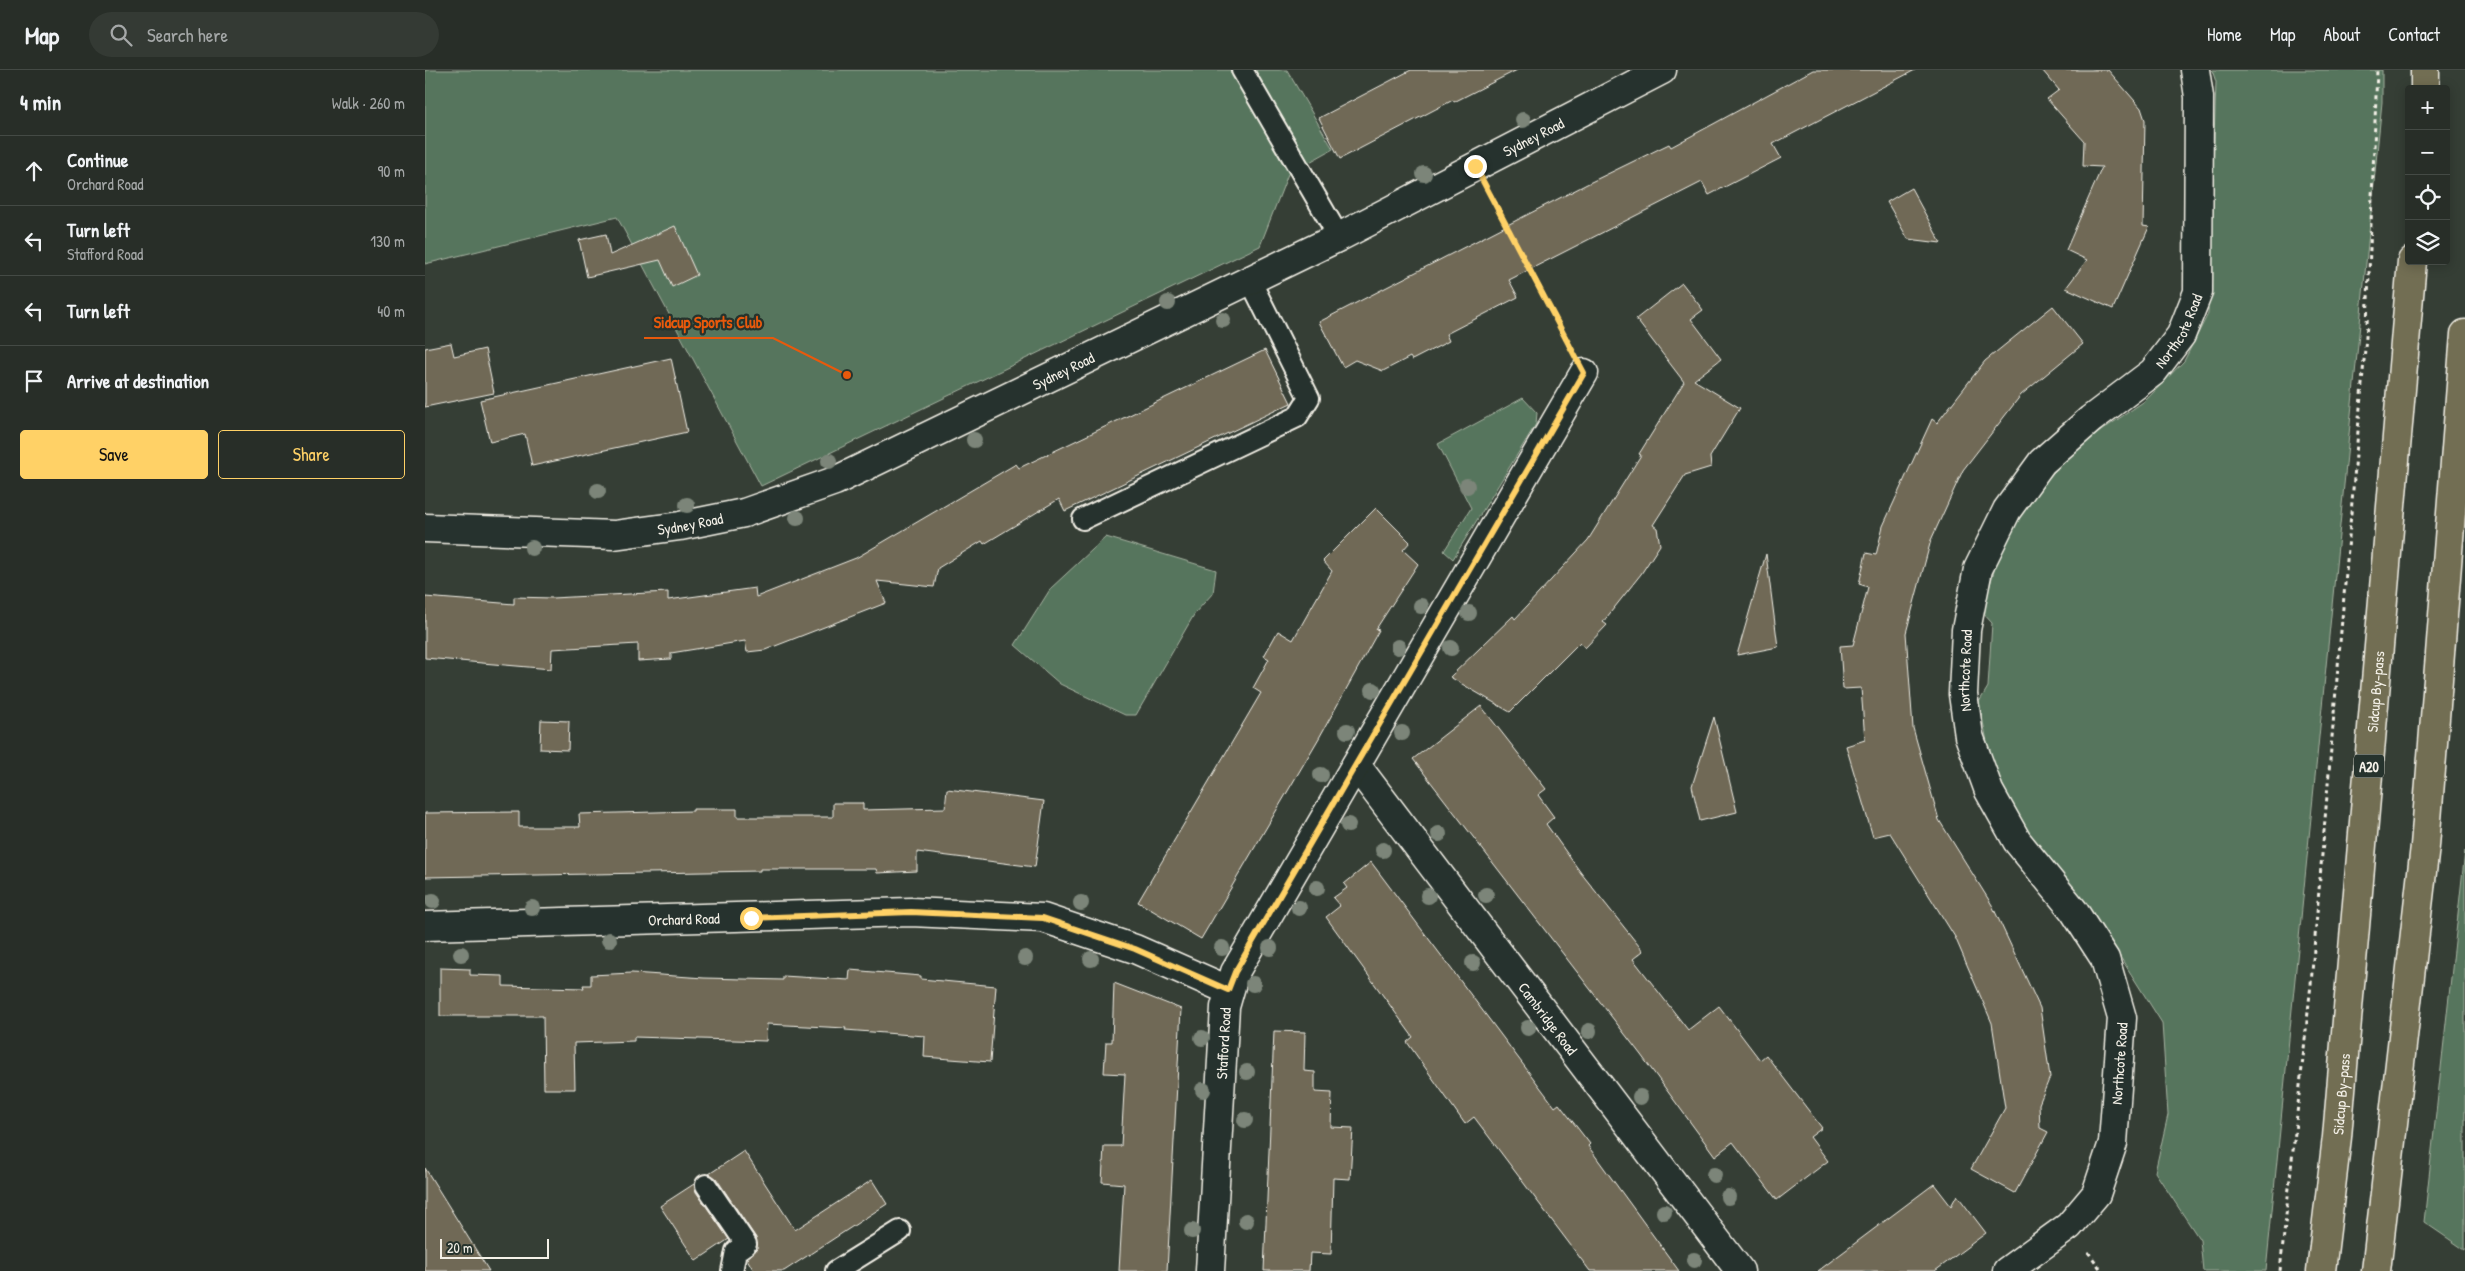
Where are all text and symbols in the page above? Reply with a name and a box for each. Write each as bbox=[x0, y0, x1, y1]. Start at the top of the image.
search box bbox=[89, 12, 439, 57]
text: Map bbox=[25, 19, 59, 51]
icon: search bbox=[107, 21, 135, 49]
text: Search here bbox=[147, 22, 228, 48]
text: Home bbox=[2207, 22, 2242, 47]
text: Map bbox=[2270, 22, 2295, 47]
text: About bbox=[2323, 22, 2360, 47]
text: Contact bbox=[2388, 22, 2440, 47]
map controls bbox=[2405, 85, 2450, 265]
button: + bbox=[2405, 85, 2450, 130]
text: 4 min bbox=[20, 88, 61, 117]
text: Walk · 260 m bbox=[332, 92, 405, 114]
street label: Sydney Road bbox=[1499, 112, 1568, 161]
button: − bbox=[2405, 130, 2450, 175]
text: Continue bbox=[67, 147, 128, 173]
route end bbox=[1464, 155, 1487, 178]
icon: ahead bbox=[20, 157, 48, 185]
text: 90 m bbox=[377, 160, 405, 182]
text: Orchard Road bbox=[67, 173, 144, 195]
button: locate bbox=[2405, 175, 2450, 220]
text: Turn left bbox=[67, 217, 130, 243]
button: layers bbox=[2405, 220, 2450, 265]
icon: left bbox=[20, 227, 48, 255]
text: 130 m bbox=[370, 230, 405, 252]
text: Stafford Road bbox=[67, 243, 143, 265]
street label: Northcote Road bbox=[2149, 290, 2207, 372]
icon: left bbox=[20, 297, 48, 325]
text: Turn left bbox=[67, 298, 130, 324]
text: 40 m bbox=[377, 300, 405, 322]
callout: Sidcup Sports Club bbox=[644, 307, 773, 338]
text: Sidcup Sports Club bbox=[654, 311, 763, 334]
street label: Sydney Road bbox=[1029, 347, 1098, 394]
icon: arrive bbox=[20, 367, 48, 395]
text: Arrive at destination bbox=[67, 368, 209, 394]
button: Save bbox=[20, 430, 208, 479]
button: Share bbox=[218, 430, 405, 479]
street label: Sydney Road bbox=[656, 507, 725, 539]
street label: Northcote Road bbox=[1952, 629, 1977, 713]
street label: Sidcup By-pass bbox=[2361, 650, 2389, 733]
road number: A20 bbox=[2354, 754, 2384, 778]
street label: Orchard Road bbox=[648, 907, 720, 930]
route start bbox=[740, 907, 763, 930]
street label: Cambridge Road bbox=[1514, 978, 1583, 1059]
street label: Stafford Road bbox=[1210, 1007, 1235, 1080]
street label: Northcote Road bbox=[2105, 1021, 2132, 1105]
street label: Sidcup By-pass bbox=[2327, 1052, 2355, 1136]
scale bar bbox=[440, 1236, 549, 1259]
text: 20 m bbox=[447, 1238, 473, 1257]

